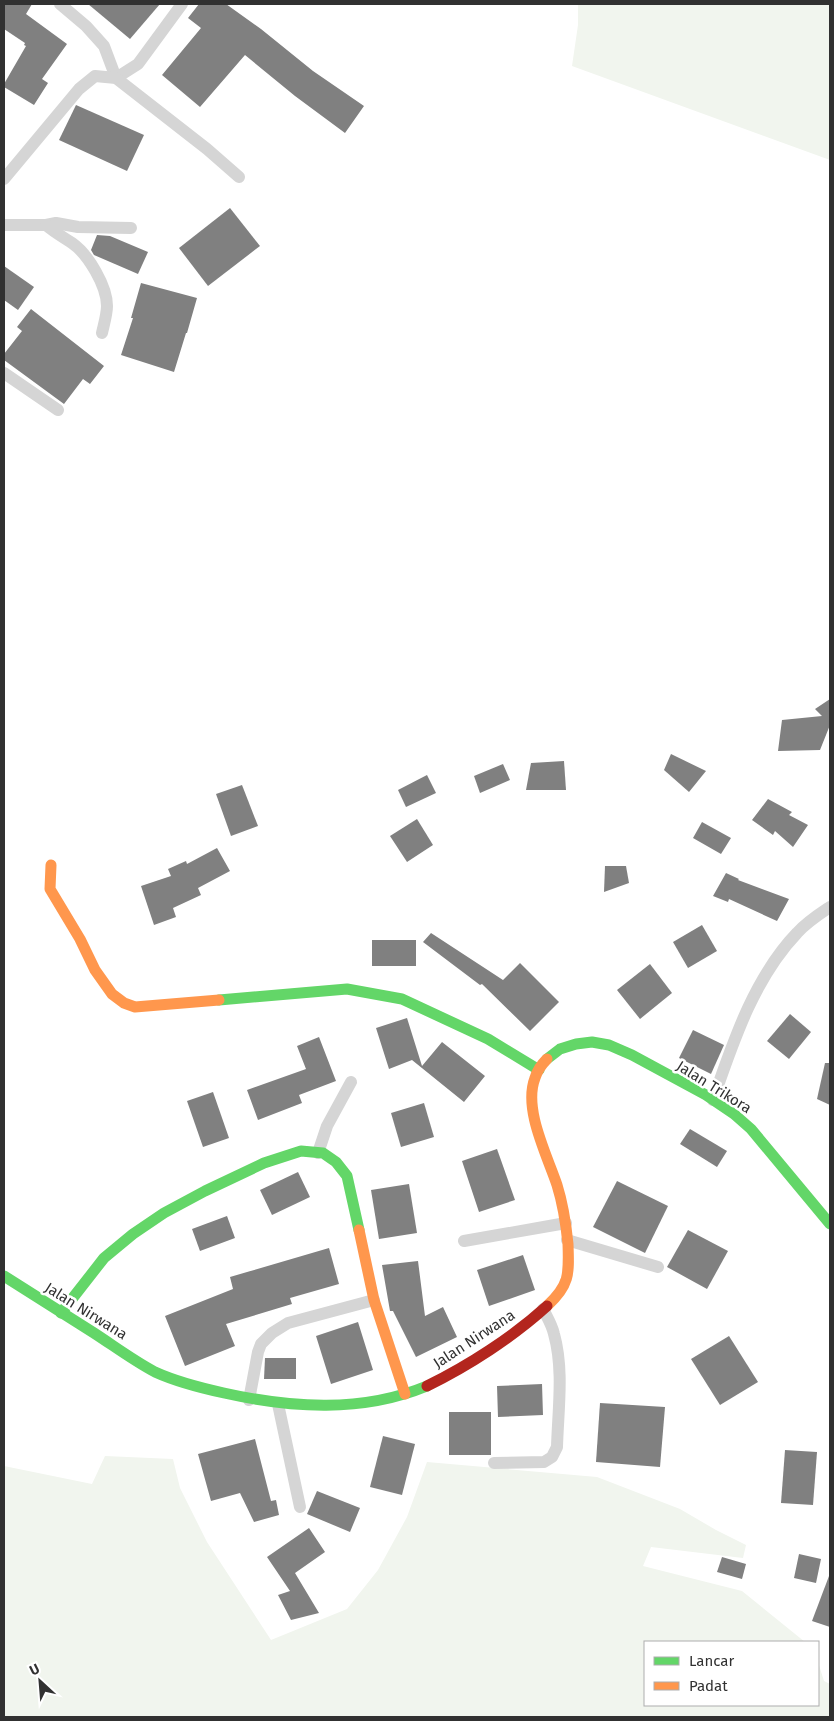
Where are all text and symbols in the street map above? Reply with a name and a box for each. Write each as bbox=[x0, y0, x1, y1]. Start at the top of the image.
street label: Jalan Trikora bbox=[673, 1057, 755, 1117]
street label: Jalan Nirwana bbox=[41, 1279, 131, 1343]
street label: Jalan Nirwana bbox=[430, 1306, 518, 1372]
legend bbox=[644, 1641, 819, 1706]
text: Lancar bbox=[689, 1652, 734, 1670]
north arrow bbox=[15, 1656, 65, 1706]
text: U bbox=[27, 1660, 42, 1679]
text: Padat bbox=[689, 1677, 728, 1695]

